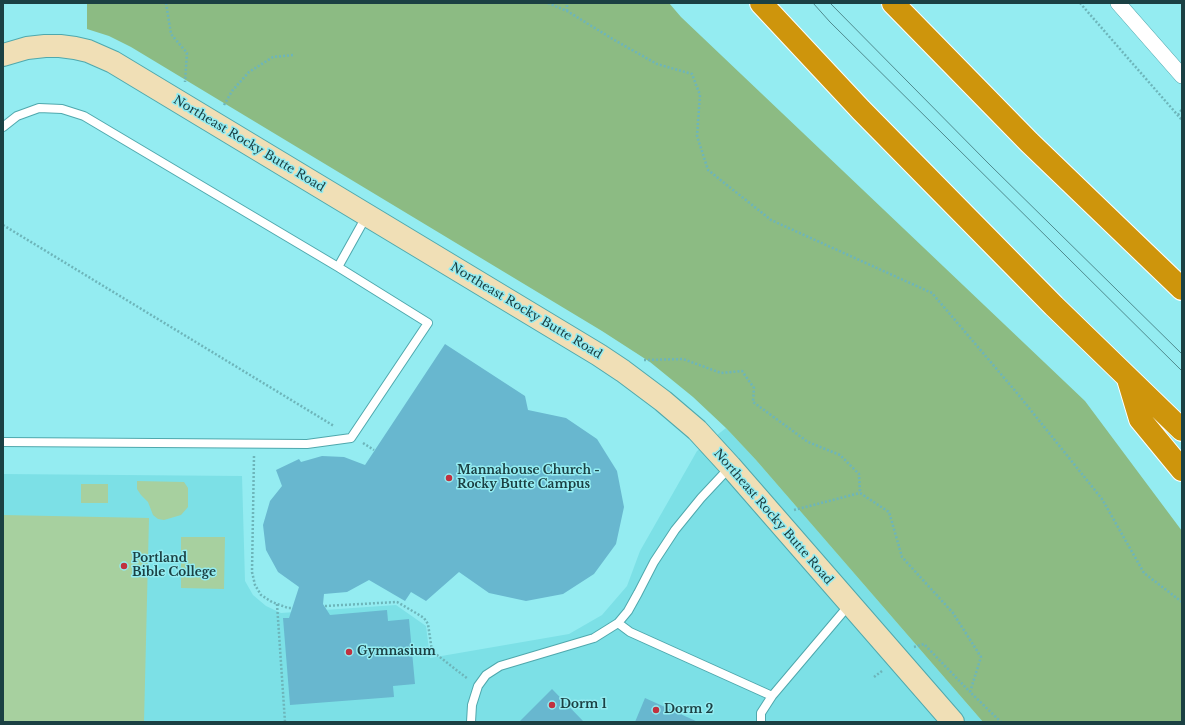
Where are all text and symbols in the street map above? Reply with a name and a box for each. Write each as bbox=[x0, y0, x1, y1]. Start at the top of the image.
street label: Northeast Rocky Butte Road bbox=[171, 93, 327, 195]
street label: Northeast Rocky Butte Road bbox=[448, 260, 604, 362]
street label: Northeast Rocky Butte Road bbox=[710, 446, 836, 588]
place label: Mannahouse Church - Rocky Butte Campus bbox=[457, 464, 600, 492]
marker: Mannahouse Church - Rocky Butte Campus bbox=[444, 473, 454, 483]
place label: Portland Bible College bbox=[132, 552, 216, 580]
marker: Portland Bible College bbox=[119, 561, 129, 571]
place label: Gymnasium bbox=[357, 645, 436, 659]
marker: Gymnasium bbox=[344, 647, 354, 657]
place label: Dorm 1 bbox=[560, 698, 607, 712]
marker: Dorm 1 bbox=[547, 700, 557, 710]
place label: Dorm 2 bbox=[664, 703, 713, 717]
marker: Dorm 2 bbox=[651, 705, 661, 715]

